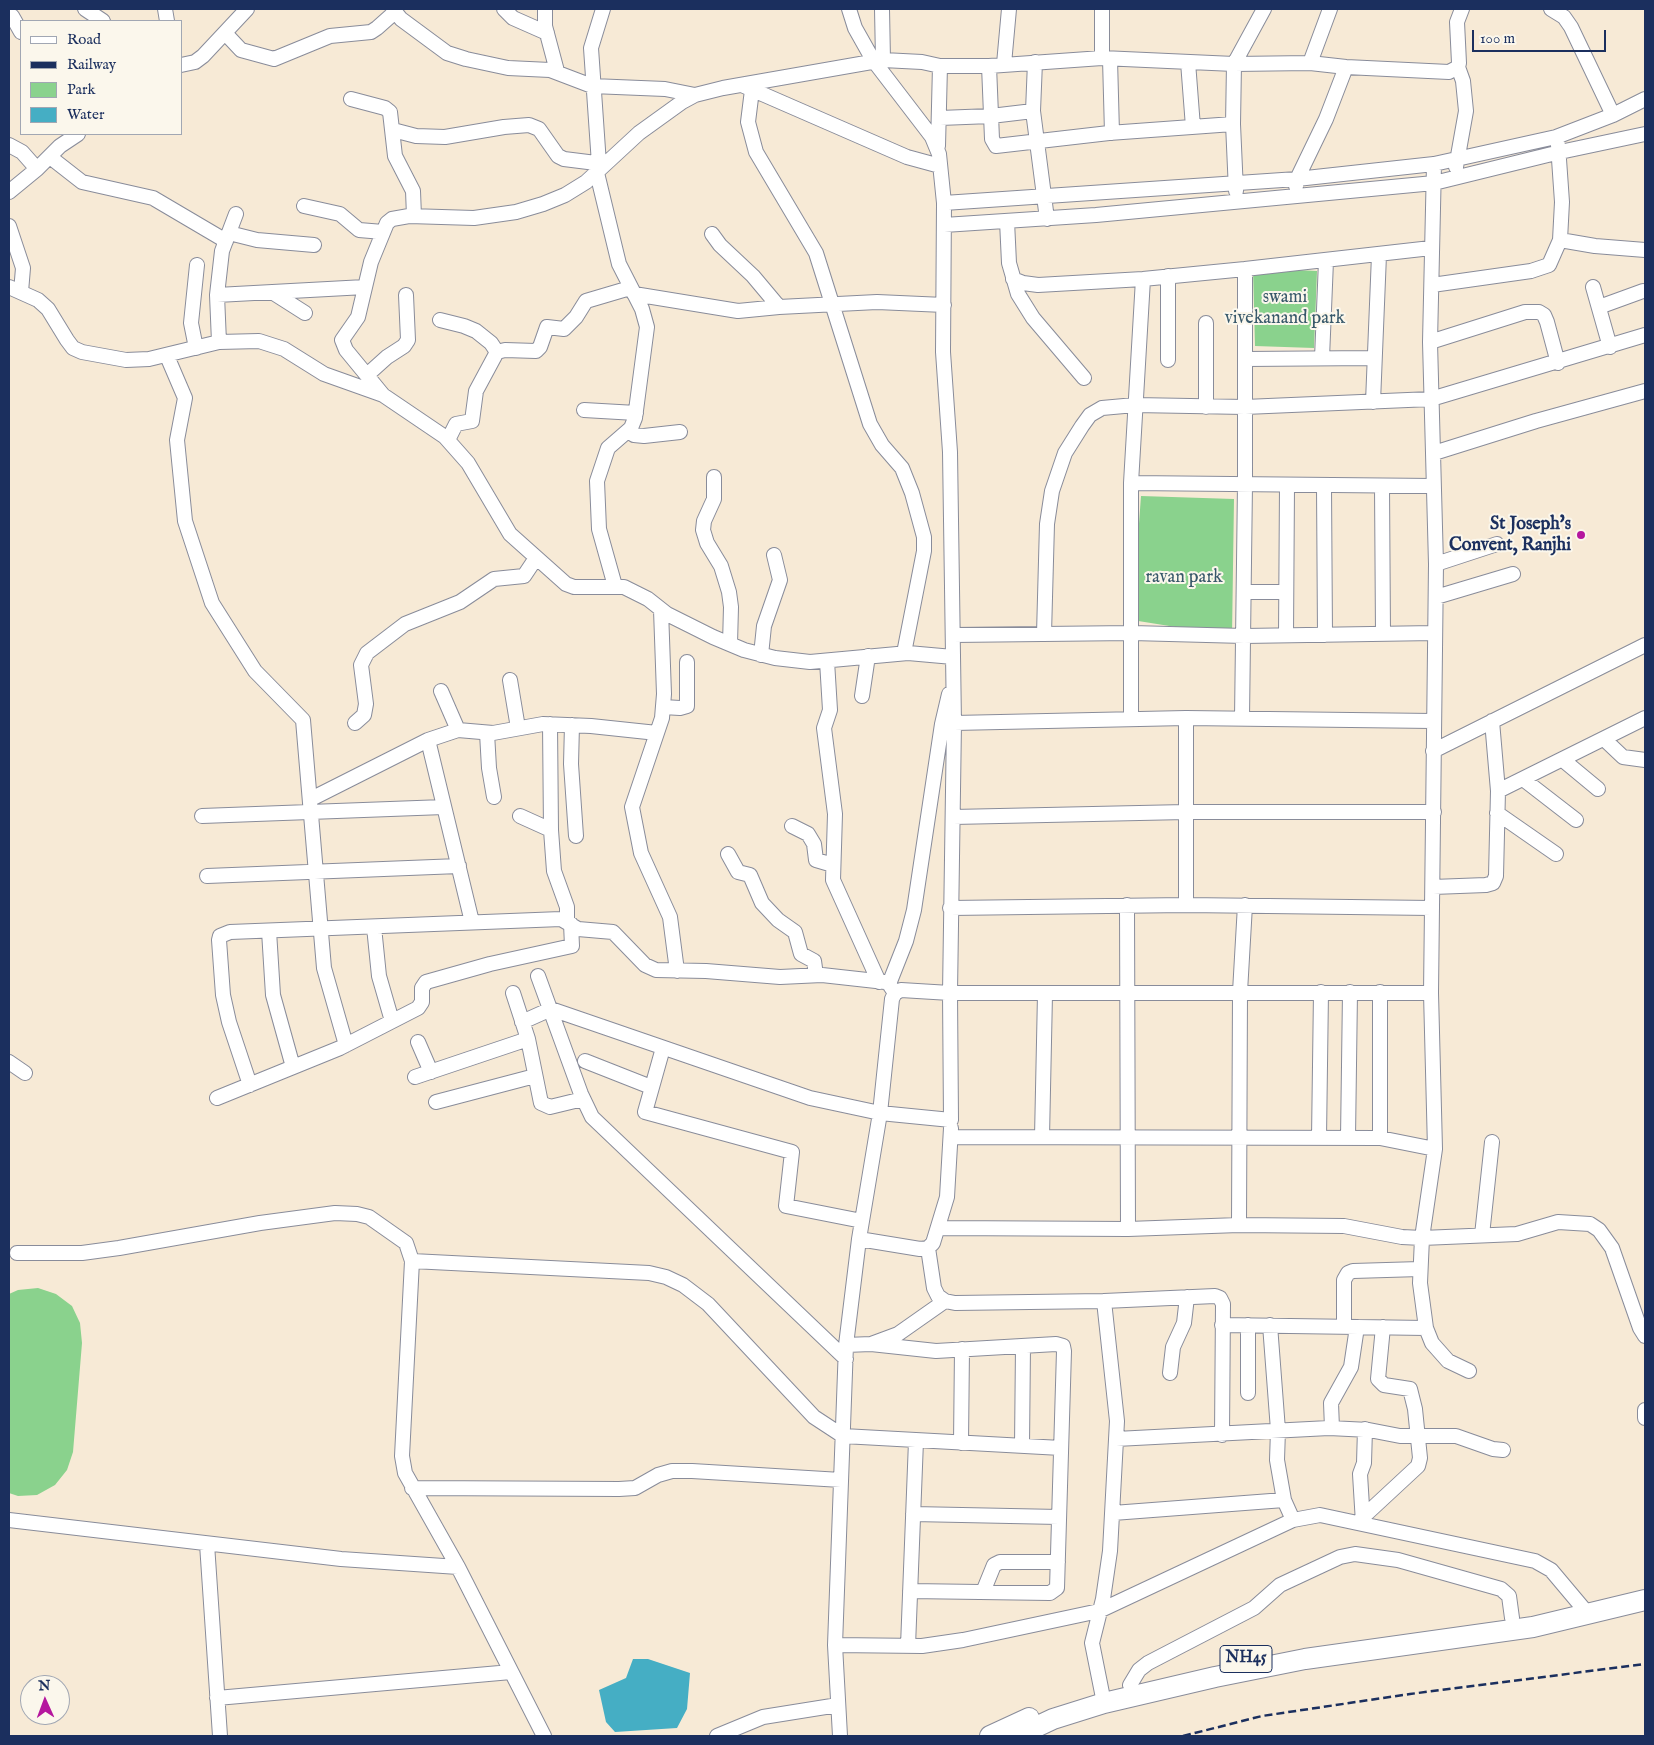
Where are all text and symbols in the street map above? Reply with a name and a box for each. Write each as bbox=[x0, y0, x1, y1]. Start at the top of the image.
legend bbox=[20, 20, 182, 135]
scale bar bbox=[1474, 20, 1608, 52]
text: 100 m bbox=[1480, 29, 1515, 48]
text: Road bbox=[67, 30, 101, 49]
text: Railway bbox=[67, 55, 116, 74]
text: Park bbox=[67, 80, 96, 99]
text: Water bbox=[67, 105, 104, 124]
park label: swami vivekanand park bbox=[1225, 287, 1345, 330]
place label: St Joseph's Convent, Ranjhi bbox=[1449, 514, 1571, 556]
marker: St Joseph's Convent, Ranjhi bbox=[1575, 529, 1587, 541]
park label: ravan park bbox=[1145, 567, 1223, 589]
road number: NH45 bbox=[1220, 1646, 1272, 1672]
north arrow bbox=[20, 1675, 70, 1725]
text: N bbox=[38, 1677, 51, 1695]

